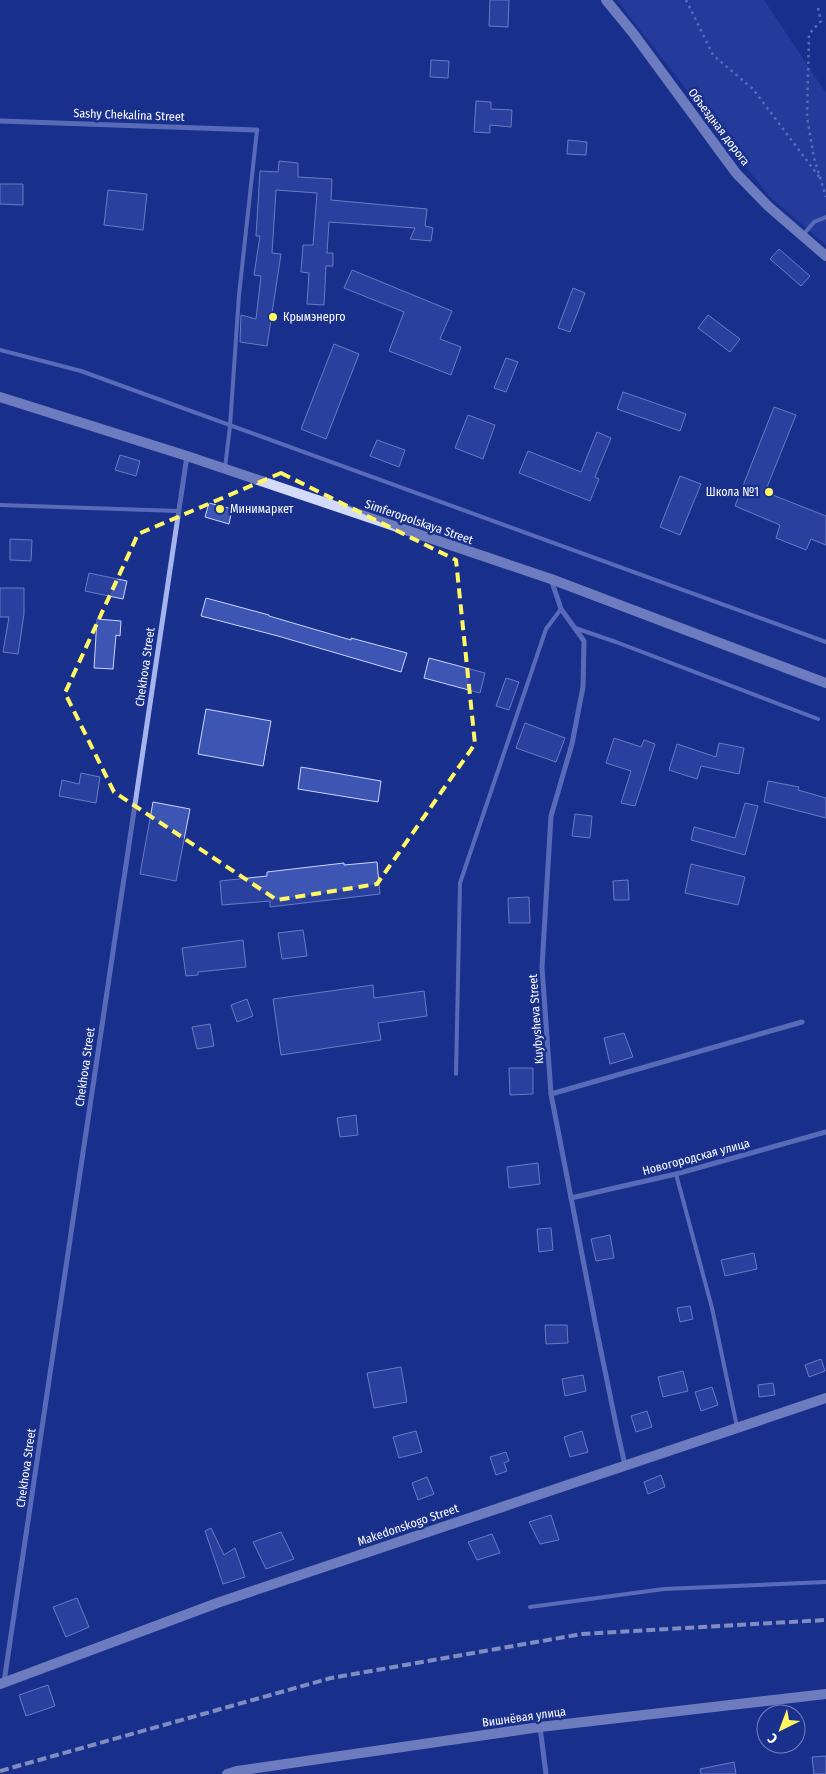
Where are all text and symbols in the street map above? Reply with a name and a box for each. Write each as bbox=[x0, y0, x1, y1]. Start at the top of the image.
street label: Объездная дорога bbox=[685, 86, 753, 168]
street label: Sashy Chekalina Street bbox=[73, 106, 185, 124]
place label: Крымэнерго bbox=[283, 310, 346, 324]
marker: Крымэнерго bbox=[267, 311, 279, 323]
place label: Школа №1 bbox=[706, 485, 759, 499]
marker: Школа №1 bbox=[763, 486, 775, 498]
street label: Simferopolskaya Street bbox=[363, 497, 475, 547]
place label: Минимаркет bbox=[230, 502, 294, 516]
marker: Минимаркет bbox=[214, 503, 226, 515]
street label: Chekhova Street bbox=[133, 626, 157, 707]
street label: Kuybysheva Street bbox=[526, 973, 546, 1064]
street label: Chekhova Street bbox=[73, 1026, 97, 1107]
street label: Новогородская улица bbox=[641, 1136, 751, 1178]
street label: Chekhova Street bbox=[14, 1427, 38, 1508]
street label: Makedonskogo Street bbox=[356, 1501, 460, 1549]
street label: Вишнёвая улица bbox=[481, 1704, 567, 1730]
north arrow bbox=[756, 1704, 806, 1754]
text: С bbox=[764, 1729, 781, 1747]

